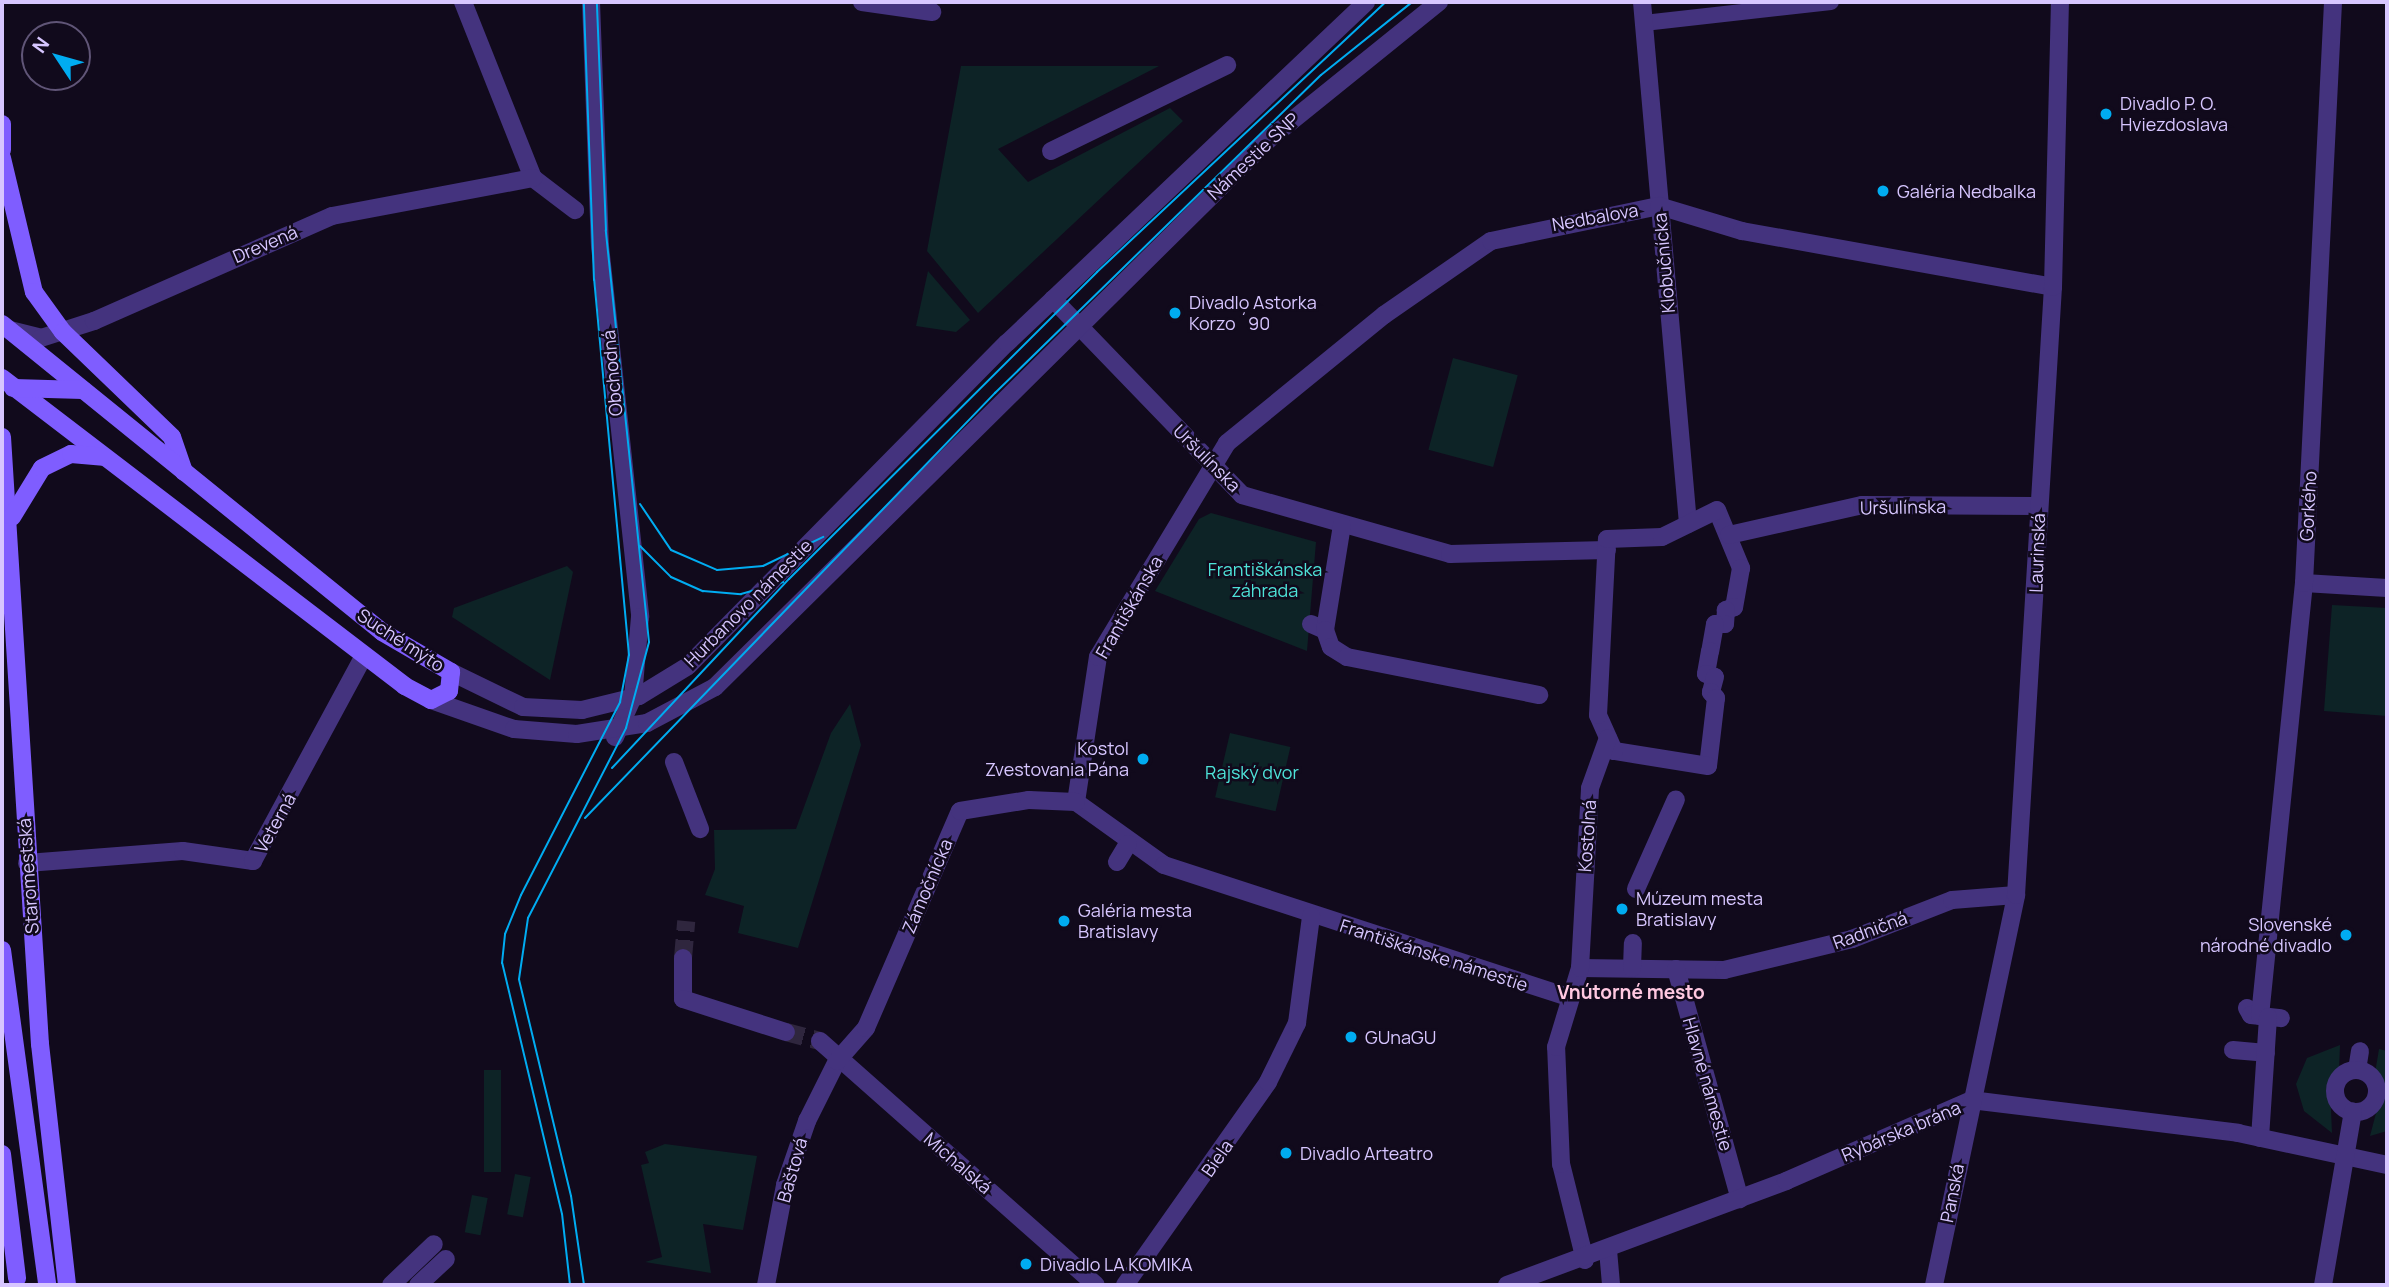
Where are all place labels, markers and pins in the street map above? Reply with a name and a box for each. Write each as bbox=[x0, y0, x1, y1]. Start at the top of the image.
place label: Divadlo P. O. Hviezdoslava bbox=[2120, 93, 2228, 136]
marker: Divadlo P. O. Hviezdoslava bbox=[2098, 106, 2114, 122]
place label: Galéria Nedbalka bbox=[1897, 180, 2036, 202]
marker: Galéria Nedbalka bbox=[1875, 183, 1891, 199]
place label: Divadlo Astorka Korzo ´90 bbox=[1189, 292, 1317, 334]
marker: Divadlo Astorka Korzo ´90 bbox=[1167, 305, 1183, 321]
place label: Kostol Zvestovania Pána bbox=[985, 738, 1129, 780]
marker: Kostol Zvestovania Pána bbox=[1135, 751, 1151, 767]
place label: Múzeum mesta Bratislavy bbox=[1636, 888, 1763, 930]
place label: Galéria mesta Bratislavy bbox=[1078, 900, 1192, 942]
marker: Múzeum mesta Bratislavy bbox=[1614, 901, 1630, 917]
marker: Galéria mesta Bratislavy bbox=[1056, 913, 1072, 929]
place label: Slovenské národné divadlo bbox=[2200, 914, 2332, 956]
marker: Slovenské národné divadlo bbox=[2338, 927, 2354, 943]
place label: GUnaGU bbox=[1365, 1026, 1436, 1048]
marker: GUnaGU bbox=[1343, 1029, 1359, 1045]
place label: Divadlo Arteatro bbox=[1300, 1142, 1433, 1164]
marker: Divadlo Arteatro bbox=[1278, 1145, 1294, 1161]
place label: Divadlo LA KOMIKA bbox=[1040, 1253, 1193, 1275]
marker: Divadlo LA KOMIKA bbox=[1018, 1256, 1034, 1272]

